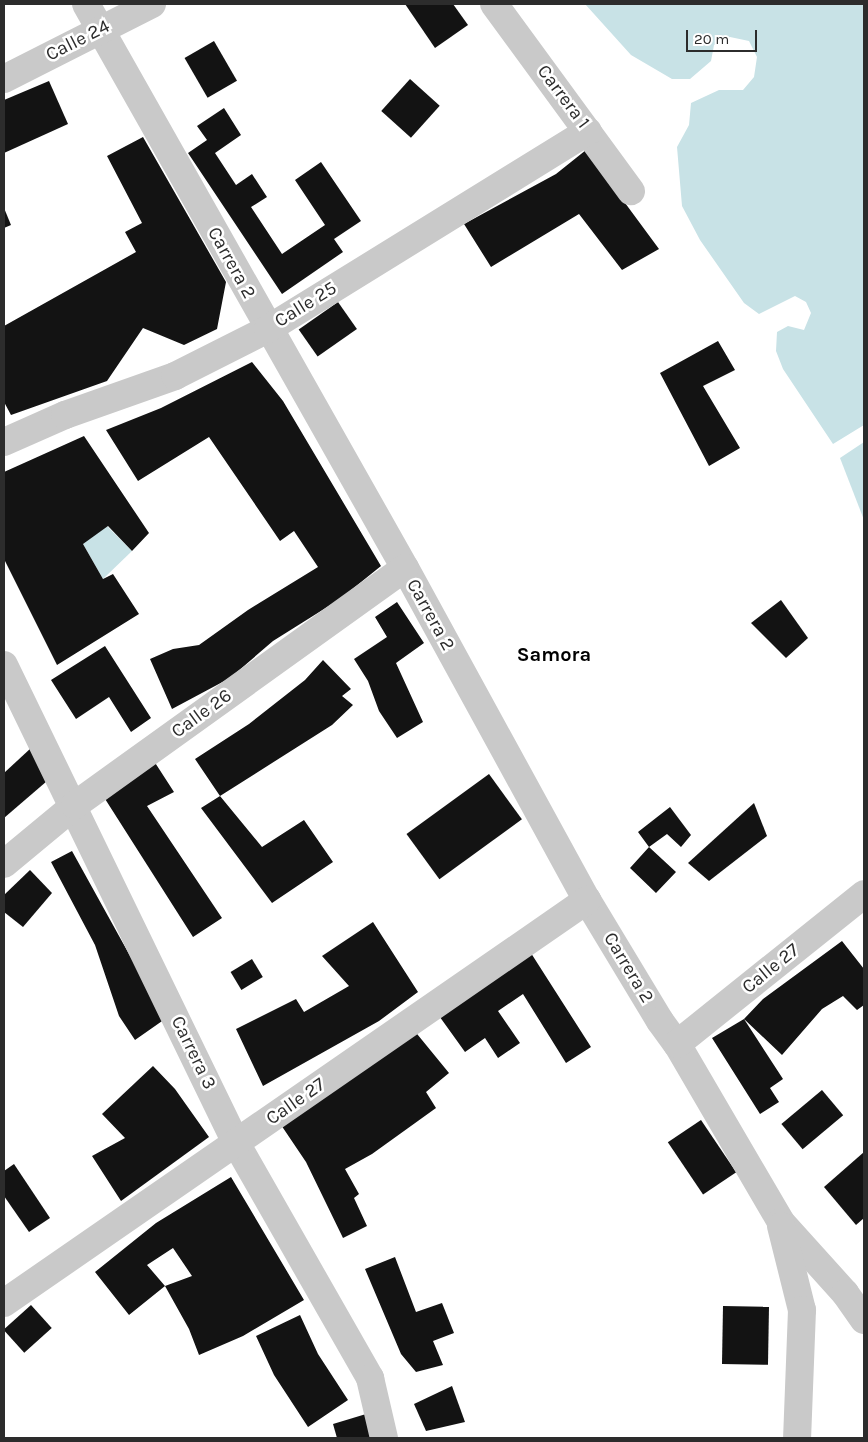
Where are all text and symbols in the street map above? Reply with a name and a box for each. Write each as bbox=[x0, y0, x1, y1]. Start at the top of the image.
street label: Calle 24 bbox=[42, 15, 114, 67]
scale bar bbox=[688, 20, 759, 52]
text: 20 m bbox=[694, 30, 729, 48]
street label: Carrera 1 bbox=[532, 61, 594, 133]
street label: Carrera 2 bbox=[202, 223, 260, 303]
street label: Calle 25 bbox=[271, 277, 341, 333]
street label: Carrera 2 bbox=[401, 575, 459, 655]
district label: Samora bbox=[517, 642, 591, 666]
street label: Calle 26 bbox=[167, 685, 237, 743]
street label: Carrera 2 bbox=[598, 929, 658, 1007]
street label: Calle 27 bbox=[738, 939, 804, 999]
street label: Carrera 3 bbox=[166, 1013, 220, 1093]
street label: Calle 27 bbox=[262, 1073, 330, 1131]

